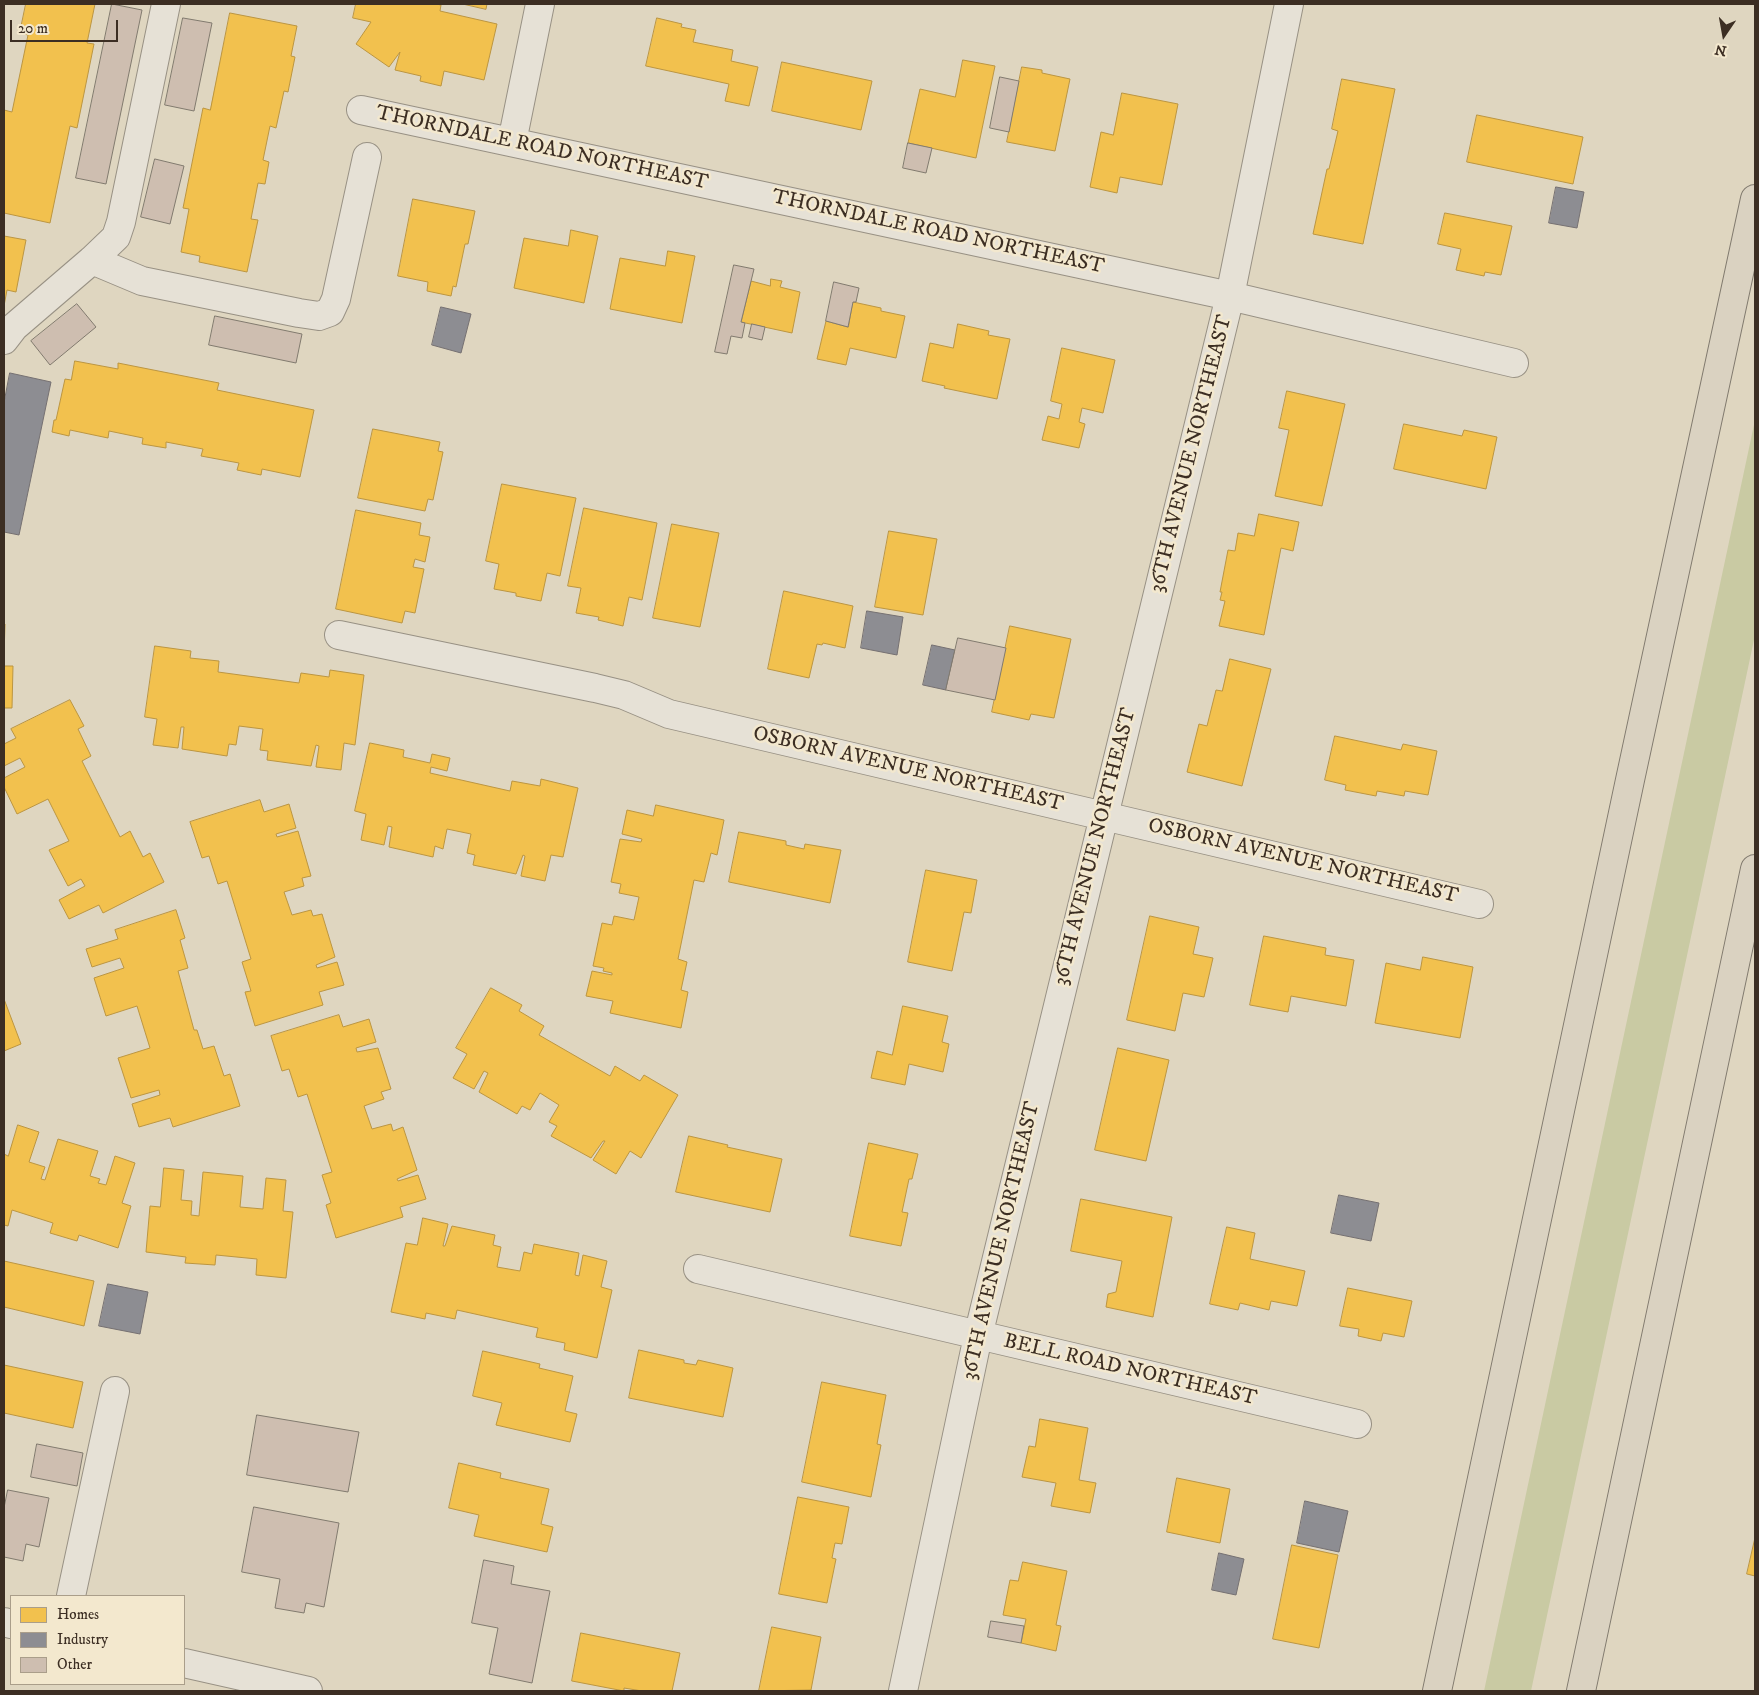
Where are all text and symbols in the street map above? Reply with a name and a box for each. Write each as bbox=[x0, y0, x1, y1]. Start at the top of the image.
scale bar bbox=[12, 10, 120, 42]
north arrow bbox=[1699, 10, 1749, 60]
text: 20 m bbox=[18, 19, 48, 38]
text: N bbox=[1713, 40, 1728, 60]
street label: THORNDALE ROAD NORTHEAST bbox=[374, 101, 710, 197]
street label: THORNDALE ROAD NORTHEAST bbox=[770, 185, 1106, 281]
street label: 36TH AVENUE NORTHEAST bbox=[1145, 313, 1239, 595]
street label: 36TH AVENUE NORTHEAST bbox=[1049, 706, 1143, 988]
street label: OSBORN AVENUE NORTHEAST bbox=[750, 722, 1066, 818]
street label: OSBORN AVENUE NORTHEAST bbox=[1145, 814, 1461, 910]
street label: 36TH AVENUE NORTHEAST bbox=[958, 1099, 1046, 1383]
street label: BELL ROAD NORTHEAST bbox=[1001, 1330, 1259, 1412]
legend bbox=[10, 1595, 185, 1685]
text: Homes bbox=[57, 1605, 99, 1624]
text: Industry bbox=[57, 1630, 108, 1649]
text: Other bbox=[57, 1655, 92, 1674]

